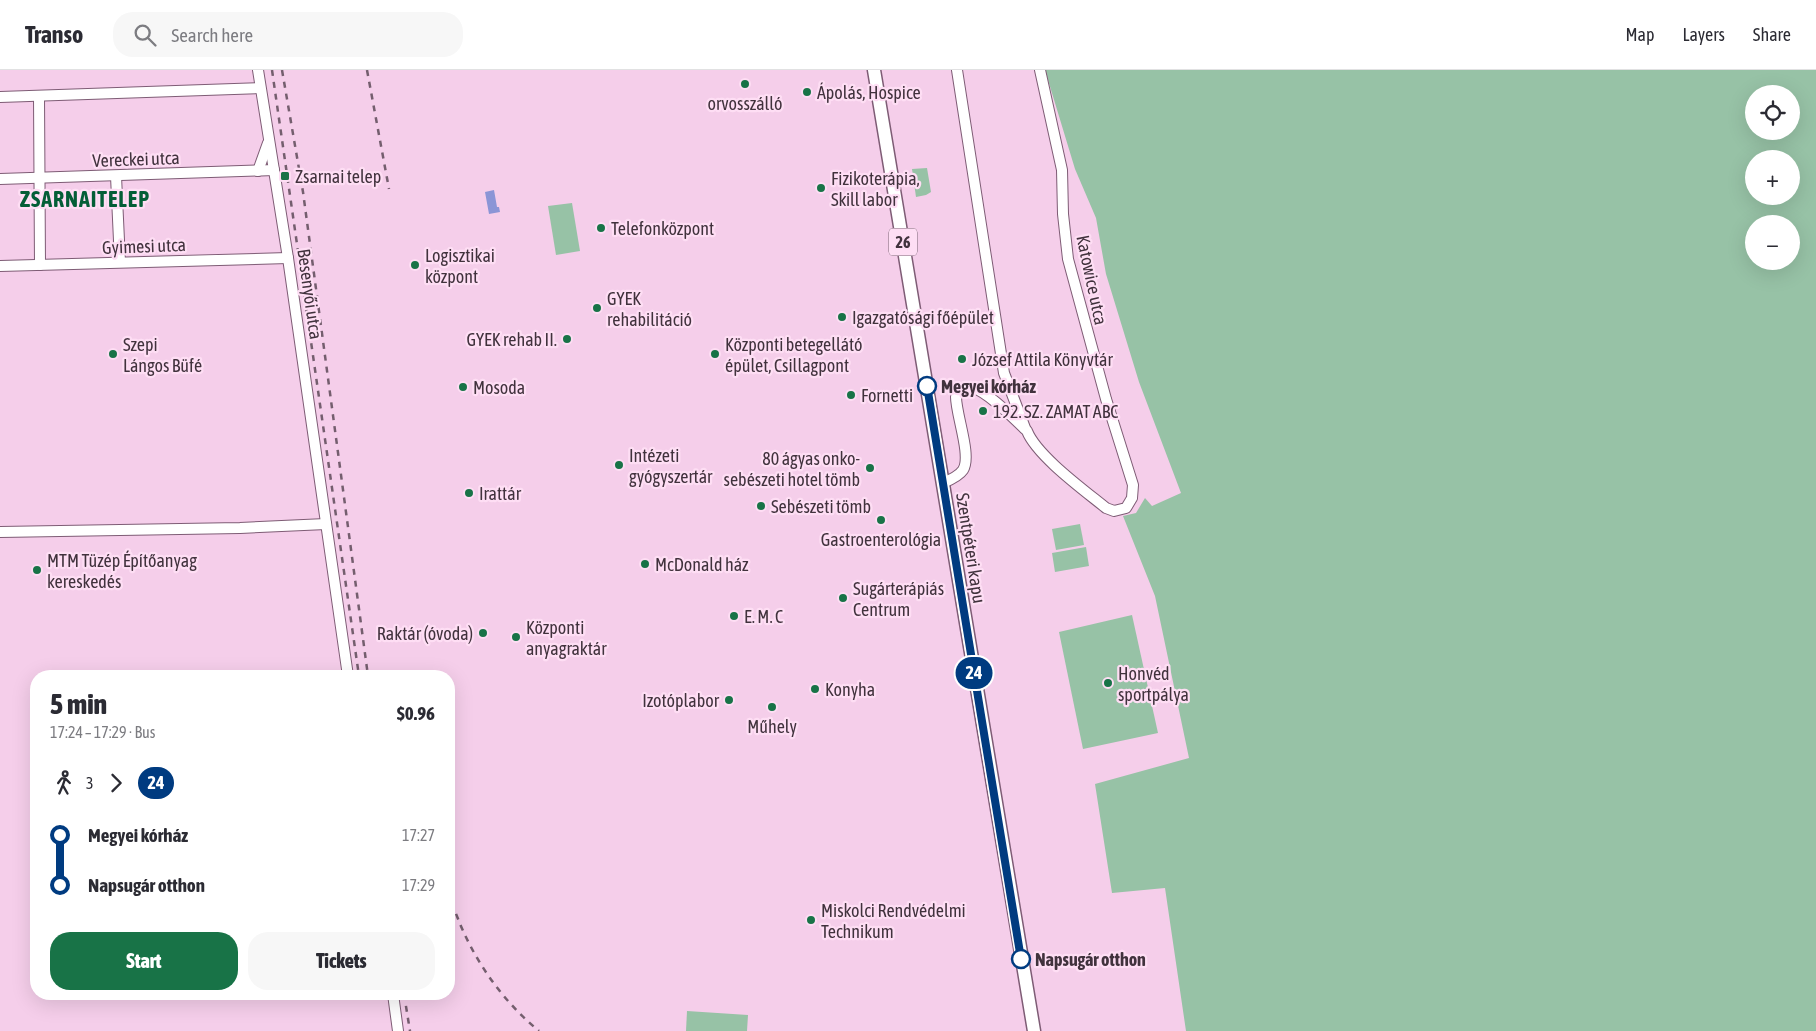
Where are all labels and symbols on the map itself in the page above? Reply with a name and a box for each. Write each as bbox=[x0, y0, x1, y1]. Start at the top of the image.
marker: orvosszálló bbox=[739, 78, 751, 90]
place label: Ápolás, Hospice bbox=[817, 82, 921, 103]
marker: Ápolás, Hospice bbox=[801, 86, 813, 98]
place label: orvosszálló bbox=[708, 93, 782, 114]
street label: Vereckei utca bbox=[92, 147, 180, 171]
place label: Zsarnai telep bbox=[295, 166, 381, 187]
place label: Fizikoterápia, Skill labor bbox=[831, 168, 920, 210]
marker: Zsarnai telep bbox=[279, 170, 291, 182]
marker: Fizikoterápia, Skill labor bbox=[815, 182, 827, 194]
district label: ZSARNAITELEP bbox=[20, 186, 150, 212]
place label: Telefonközpont bbox=[611, 218, 714, 239]
marker: Telefonközpont bbox=[595, 222, 607, 234]
road number: 26 bbox=[889, 228, 917, 256]
street label: Katowice utca bbox=[1072, 233, 1112, 327]
street label: Gyimesi utca bbox=[102, 234, 186, 258]
place label: Logisztikai központ bbox=[425, 245, 495, 287]
street label: Besenyői utca bbox=[293, 247, 327, 341]
marker: Logisztikai központ bbox=[409, 259, 421, 271]
place label: GYEK rehabilitáció bbox=[607, 288, 692, 330]
marker: GYEK rehabilitáció bbox=[591, 302, 603, 314]
place label: Igazgatósági főépület bbox=[852, 307, 994, 328]
marker: Igazgatósági főépület bbox=[836, 311, 848, 323]
place label: GYEK rehab II. bbox=[467, 329, 557, 350]
marker: GYEK rehab II. bbox=[561, 333, 573, 345]
place label: Szepi Lángos Büfé bbox=[123, 334, 202, 376]
place label: Központi betegellátó épület, Csillagpont bbox=[725, 334, 863, 376]
marker: Szepi Lángos Büfé bbox=[107, 348, 119, 360]
marker: Központi betegellátó épület, Csillagpont bbox=[709, 348, 721, 360]
place label: József Attila Könyvtár bbox=[972, 349, 1113, 370]
marker: József Attila Könyvtár bbox=[956, 353, 968, 365]
marker: Megyei kórház bbox=[917, 376, 937, 396]
place label: Megyei kórház bbox=[941, 376, 1036, 397]
place label: Mosoda bbox=[473, 377, 525, 398]
marker: Mosoda bbox=[457, 381, 469, 393]
place label: Fornetti bbox=[861, 385, 913, 406]
marker: Fornetti bbox=[845, 389, 857, 401]
place label: 192. SZ. ZAMAT ABC bbox=[993, 401, 1118, 422]
marker: 192. SZ. ZAMAT ABC bbox=[977, 405, 989, 417]
place label: Intézeti gyógyszertár bbox=[629, 445, 713, 487]
place label: 80 ágyas onko- sebészeti hotel tömb bbox=[724, 448, 860, 490]
marker: Intézeti gyógyszertár bbox=[613, 459, 625, 471]
marker: 80 ágyas onko- sebészeti hotel tömb bbox=[864, 462, 876, 474]
place label: Irattár bbox=[479, 483, 522, 504]
marker: Irattár bbox=[463, 487, 475, 499]
street label: Szentpéteri kapu bbox=[952, 491, 990, 605]
place label: Sebészeti tömb bbox=[771, 496, 871, 517]
marker: Sebészeti tömb bbox=[755, 500, 767, 512]
marker: Gastroenterológia bbox=[875, 514, 887, 526]
place label: Gastroenterológia bbox=[821, 529, 941, 550]
place label: MTM Tüzép Építőanyag kereskedés bbox=[47, 550, 197, 592]
place label: McDonald ház bbox=[655, 554, 749, 575]
marker: McDonald ház bbox=[639, 558, 651, 570]
marker: MTM Tüzép Építőanyag kereskedés bbox=[31, 564, 43, 576]
place label: Sugárterápiás Centrum bbox=[853, 578, 944, 620]
marker: Sugárterápiás Centrum bbox=[837, 592, 849, 604]
place label: E. M. C bbox=[744, 606, 783, 627]
marker: E. M. C bbox=[728, 610, 740, 622]
place label: Központi anyagraktár bbox=[526, 617, 607, 659]
place label: Raktár (óvoda) bbox=[377, 623, 473, 644]
marker: Raktár (óvoda) bbox=[477, 627, 489, 639]
marker: Központi anyagraktár bbox=[510, 631, 522, 643]
line badge: 24 bbox=[952, 657, 996, 689]
place label: Honvéd sportpálya bbox=[1118, 663, 1189, 705]
marker: Honvéd sportpálya bbox=[1102, 677, 1114, 689]
place label: Konyha bbox=[825, 679, 875, 700]
marker: Konyha bbox=[809, 683, 821, 695]
place label: Izotóplabor bbox=[642, 690, 720, 711]
marker: Izotóplabor bbox=[723, 694, 735, 706]
marker: Műhely bbox=[766, 701, 778, 713]
place label: Műhely bbox=[747, 716, 797, 737]
place label: Miskolci Rendvédelmi Technikum bbox=[821, 900, 966, 942]
marker: Miskolci Rendvédelmi Technikum bbox=[805, 914, 817, 926]
marker: Napsugár otthon bbox=[1011, 949, 1031, 969]
place label: Napsugár otthon bbox=[1035, 949, 1146, 970]

